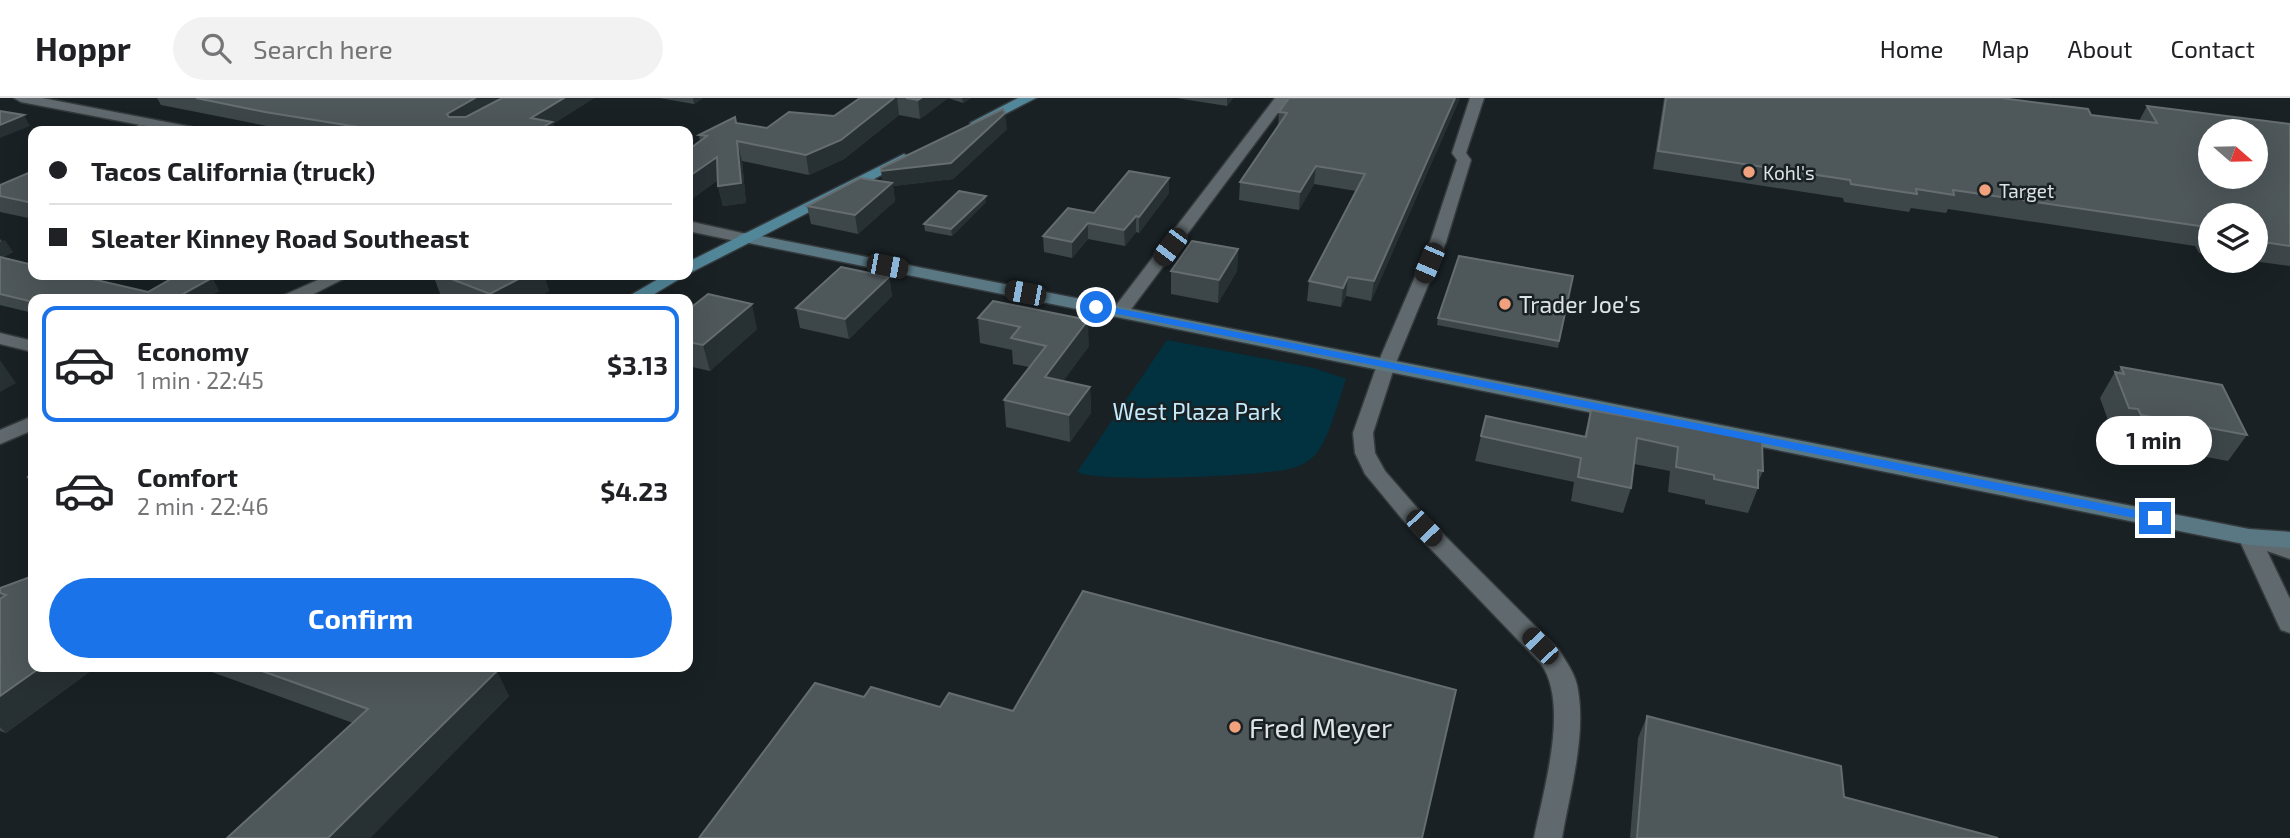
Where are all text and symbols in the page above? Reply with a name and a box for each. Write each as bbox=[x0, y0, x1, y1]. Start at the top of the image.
search box bbox=[173, 17, 663, 80]
text: Hoppr bbox=[35, 28, 131, 68]
icon: search bbox=[197, 29, 235, 67]
text: Search here bbox=[253, 33, 393, 64]
text: Home bbox=[1880, 34, 1943, 63]
text: Map bbox=[1981, 34, 2029, 63]
text: About bbox=[2067, 34, 2133, 63]
text: Contact bbox=[2171, 34, 2255, 63]
north arrow bbox=[2198, 119, 2268, 189]
map controls bbox=[2198, 119, 2268, 273]
text: Tacos California (truck) bbox=[91, 155, 375, 186]
place label: Kohl's bbox=[1763, 161, 1815, 184]
marker: Kohl's bbox=[1741, 164, 1757, 180]
place label: Target bbox=[1999, 179, 2054, 202]
marker: Target bbox=[1977, 182, 1993, 198]
button: layers bbox=[2198, 203, 2268, 273]
text: Sleater Kinney Road Southeast bbox=[91, 222, 469, 253]
car bbox=[1149, 224, 1192, 270]
car bbox=[1412, 240, 1447, 286]
car bbox=[865, 252, 910, 280]
car bbox=[1003, 279, 1048, 307]
place label: Trader Joe's bbox=[1519, 290, 1641, 318]
route start bbox=[1080, 291, 1112, 323]
marker: Trader Joe's bbox=[1497, 296, 1513, 312]
icon: car bbox=[53, 333, 116, 396]
text: Economy bbox=[137, 335, 249, 366]
text: $3.13 bbox=[607, 349, 668, 380]
text: 1 min · 22:45 bbox=[137, 366, 264, 394]
park label: West Plaza Park bbox=[1113, 397, 1282, 425]
callout: 1 min bbox=[2097, 416, 2213, 466]
text: 1 min bbox=[2126, 426, 2182, 454]
icon: car bbox=[53, 459, 116, 522]
text: Comfort bbox=[137, 461, 238, 492]
text: $4.23 bbox=[600, 475, 668, 506]
text: 2 min · 22:46 bbox=[137, 492, 269, 520]
route end bbox=[2139, 502, 2171, 534]
car bbox=[1402, 506, 1447, 550]
button: Confirm bbox=[49, 578, 672, 658]
car bbox=[1518, 624, 1563, 668]
place label: Fred Meyer bbox=[1249, 710, 1392, 744]
marker: Fred Meyer bbox=[1227, 719, 1243, 735]

